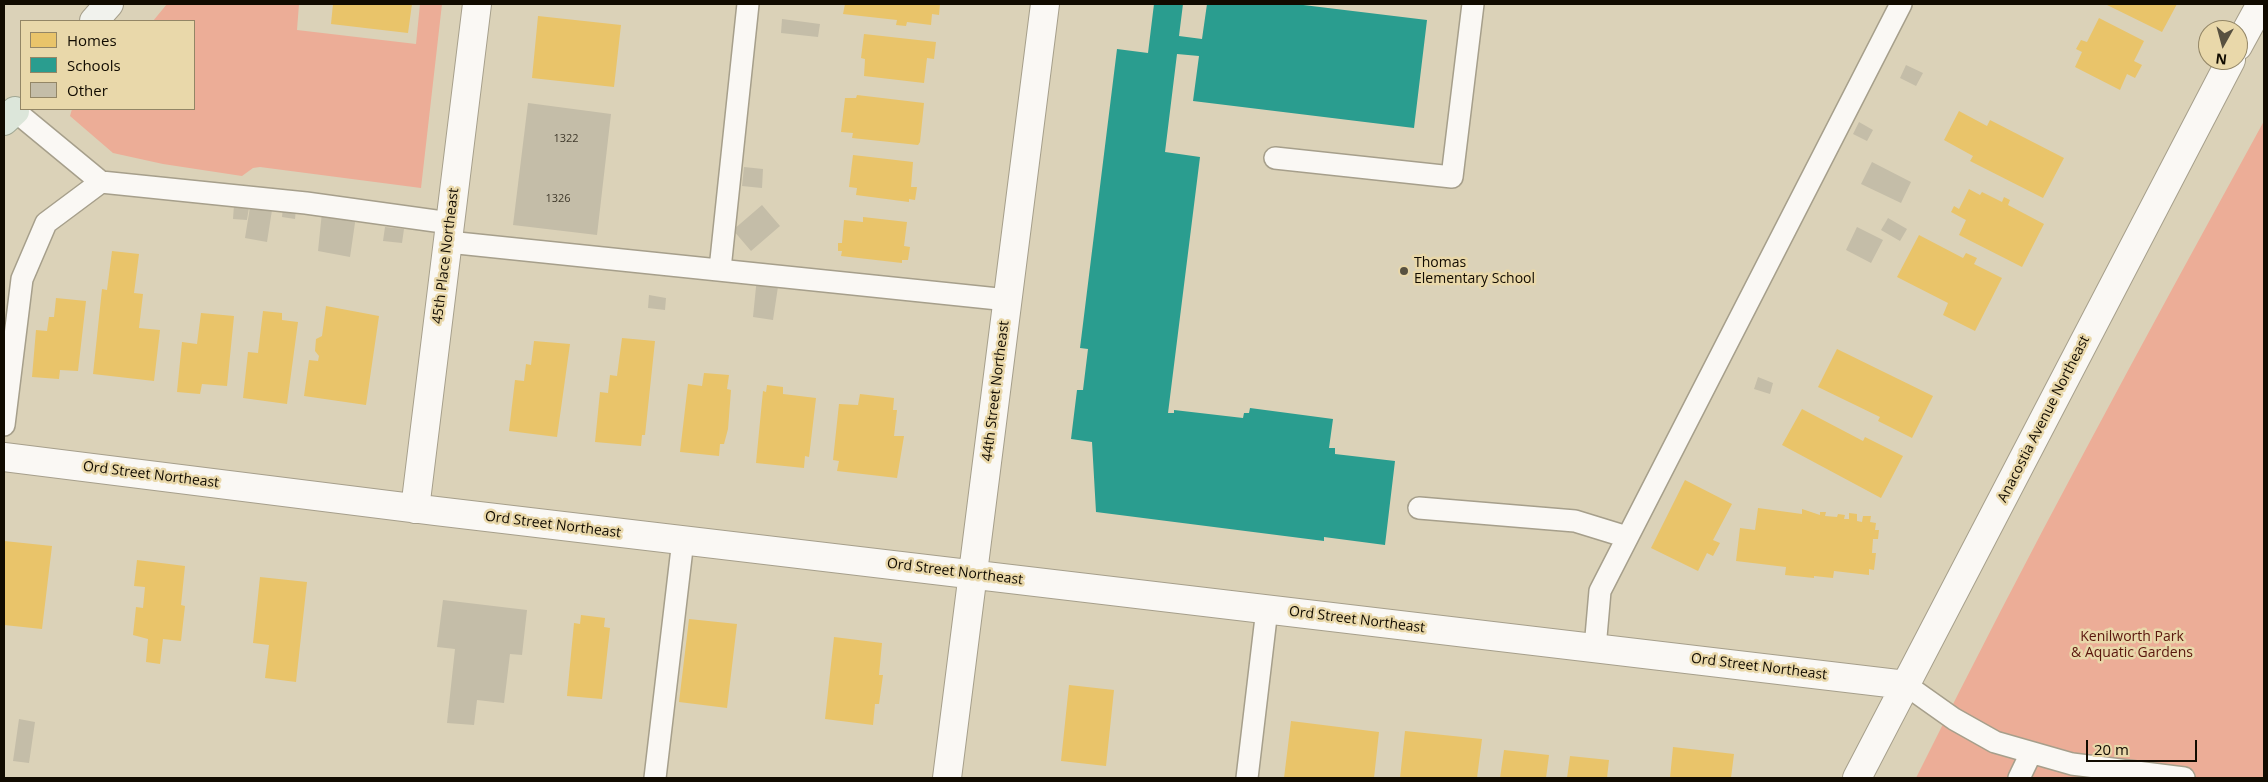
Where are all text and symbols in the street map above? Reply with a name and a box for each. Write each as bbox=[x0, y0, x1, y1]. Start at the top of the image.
legend bbox=[20, 20, 195, 110]
north arrow bbox=[2198, 20, 2248, 70]
text: Homes bbox=[67, 30, 117, 50]
text: N bbox=[2214, 49, 2228, 70]
text: Schools bbox=[67, 55, 121, 75]
text: Other bbox=[67, 80, 108, 100]
house number: 1322 bbox=[553, 132, 579, 146]
street label: 45th Place Northeast bbox=[429, 187, 463, 325]
house number: 1326 bbox=[545, 192, 571, 206]
place label: Thomas Elementary School bbox=[1414, 255, 1535, 288]
marker: Thomas Elementary School bbox=[1398, 265, 1410, 277]
street label: 44th Street Northeast bbox=[979, 320, 1013, 462]
street label: Anacostia Avenue Northeast bbox=[1995, 333, 2093, 505]
street label: Ord Street Northeast bbox=[82, 458, 220, 492]
street label: Ord Street Northeast bbox=[484, 508, 622, 542]
street label: Ord Street Northeast bbox=[886, 555, 1024, 589]
street label: Ord Street Northeast bbox=[1288, 603, 1426, 637]
park label: Kenilworth Park & Aquatic Gardens bbox=[2071, 629, 2193, 662]
street label: Ord Street Northeast bbox=[1690, 650, 1828, 684]
scale bar bbox=[2088, 730, 2199, 762]
text: 20 m bbox=[2094, 739, 2129, 759]

